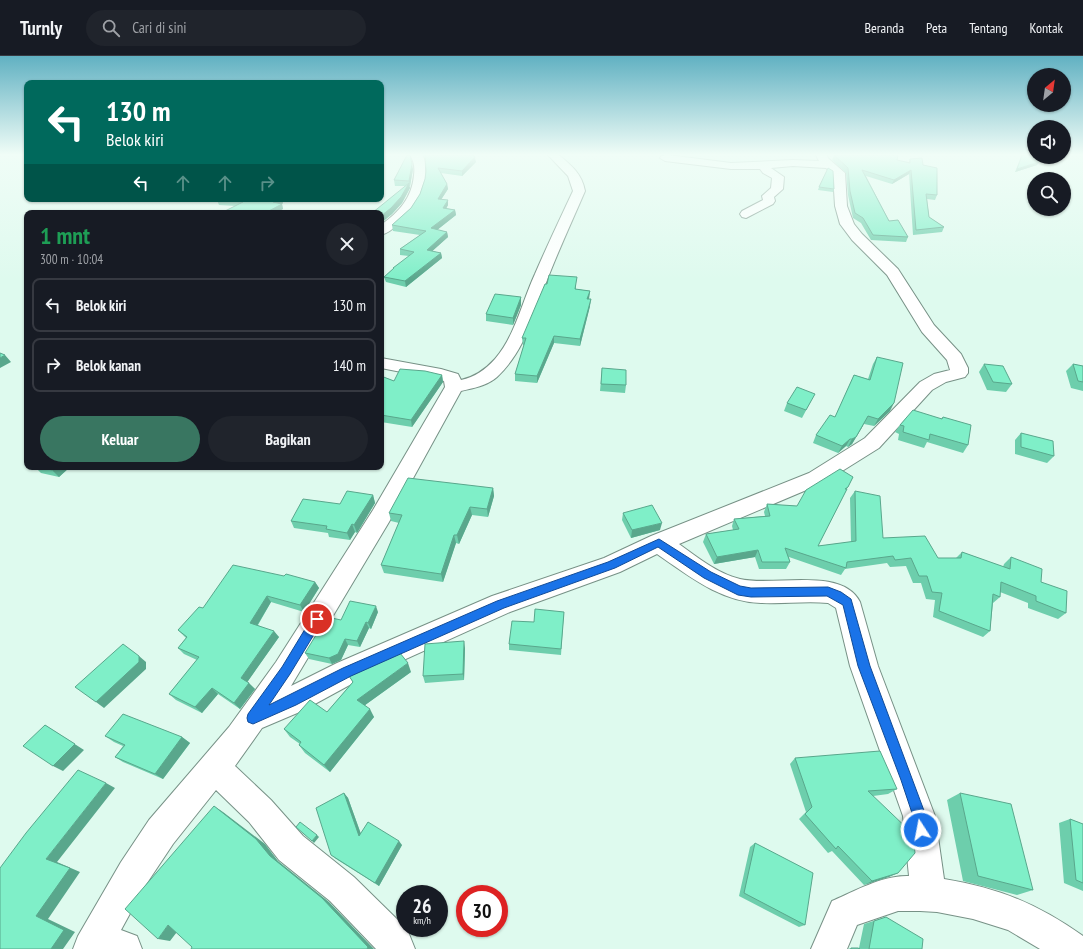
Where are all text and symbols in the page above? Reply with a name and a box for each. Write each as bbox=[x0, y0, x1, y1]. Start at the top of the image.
search box bbox=[86, 10, 366, 46]
text: Turnly bbox=[20, 16, 62, 40]
icon: search bbox=[100, 17, 122, 39]
text: Cari di sini bbox=[132, 18, 187, 37]
text: Beranda bbox=[864, 19, 904, 37]
text: Peta bbox=[926, 19, 947, 37]
text: Tentang bbox=[969, 19, 1008, 37]
text: Kontak bbox=[1030, 19, 1063, 37]
north arrow bbox=[1027, 68, 1071, 112]
map controls bbox=[1027, 68, 1071, 216]
text: 130 m bbox=[106, 92, 170, 129]
icon: left bbox=[40, 96, 92, 148]
button: sound bbox=[1027, 120, 1071, 164]
text: Belok kiri bbox=[106, 128, 164, 151]
icon: left bbox=[130, 172, 152, 194]
icon: ahead bbox=[172, 172, 194, 194]
icon: ahead bbox=[214, 172, 236, 194]
icon: right bbox=[256, 172, 278, 194]
button: search bbox=[1027, 172, 1071, 216]
text: 1 mnt bbox=[40, 220, 90, 251]
button: close bbox=[326, 223, 368, 265]
text: 300 m · 10:04 bbox=[40, 251, 103, 268]
icon: left bbox=[42, 294, 64, 316]
text: Belok kiri bbox=[76, 296, 126, 315]
text: 130 m bbox=[333, 296, 366, 315]
icon: right bbox=[42, 354, 64, 376]
text: Belok kanan bbox=[76, 356, 141, 375]
text: 140 m bbox=[333, 356, 366, 375]
button: Keluar bbox=[40, 416, 200, 462]
button: Bagikan bbox=[208, 416, 368, 462]
pin bbox=[300, 602, 334, 636]
icon: arrive bbox=[306, 608, 328, 630]
position arrow bbox=[900, 809, 942, 851]
speed limit sign: 30 bbox=[456, 885, 508, 937]
text: 26 bbox=[412, 893, 432, 919]
text: km/h bbox=[413, 914, 431, 927]

